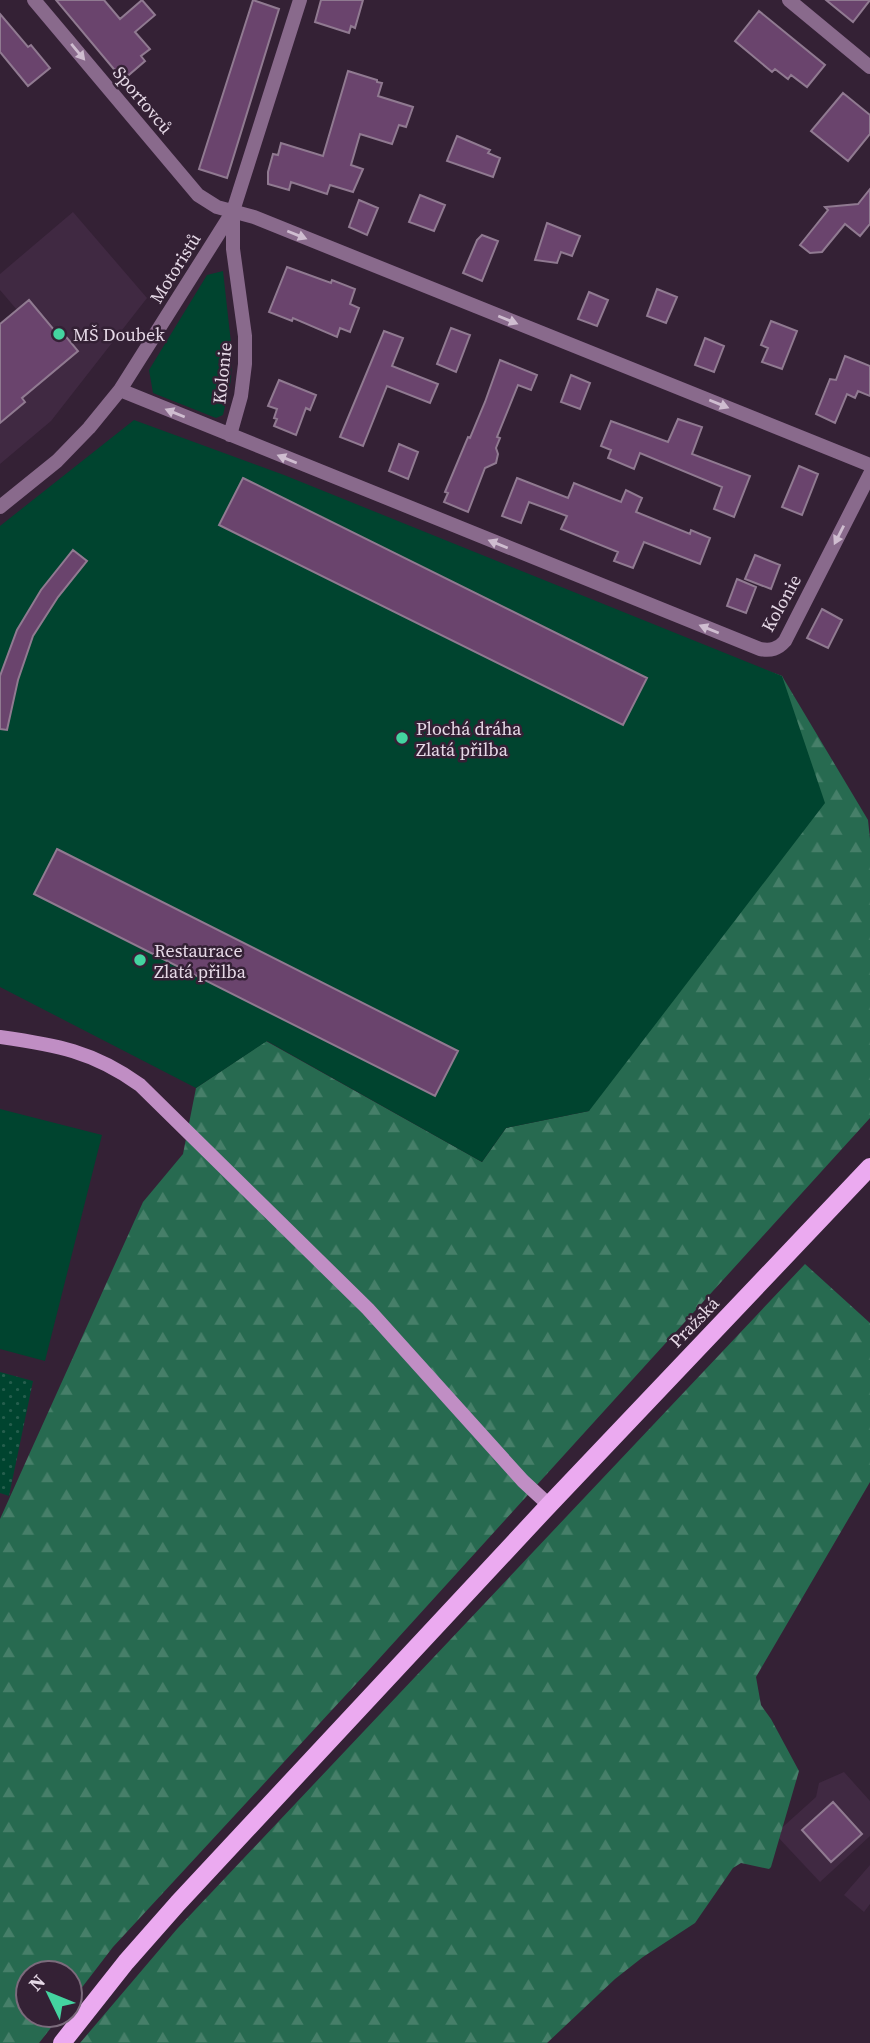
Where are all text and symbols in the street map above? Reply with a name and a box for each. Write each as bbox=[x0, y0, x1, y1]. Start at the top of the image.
one-way arrow bbox=[70, 44, 85, 61]
street label: Sportovců bbox=[107, 61, 179, 139]
street label: Motoristů bbox=[144, 228, 206, 308]
one-way arrow bbox=[287, 229, 308, 240]
one-way arrow bbox=[498, 314, 519, 325]
place label: MŠ Doubek bbox=[73, 322, 165, 347]
marker: MŠ Doubek bbox=[51, 326, 67, 342]
street label: Kolonie bbox=[206, 341, 238, 405]
one-way arrow bbox=[709, 399, 730, 410]
one-way arrow bbox=[164, 407, 185, 418]
one-way arrow bbox=[277, 453, 298, 464]
one-way arrow bbox=[834, 525, 845, 545]
one-way arrow bbox=[488, 538, 509, 549]
street label: Kolonie bbox=[755, 570, 807, 636]
one-way arrow bbox=[699, 623, 720, 634]
place label: Plochá dráha Zlatá přilba bbox=[416, 716, 522, 762]
marker: Plochá dráha Zlatá přilba bbox=[394, 730, 410, 746]
place label: Restaurace Zlatá přilba bbox=[154, 938, 247, 984]
marker: Restaurace Zlatá přilba bbox=[132, 952, 148, 968]
street label: Pražská bbox=[664, 1290, 725, 1353]
north arrow bbox=[14, 1959, 84, 2029]
text: N bbox=[22, 1968, 51, 1996]

